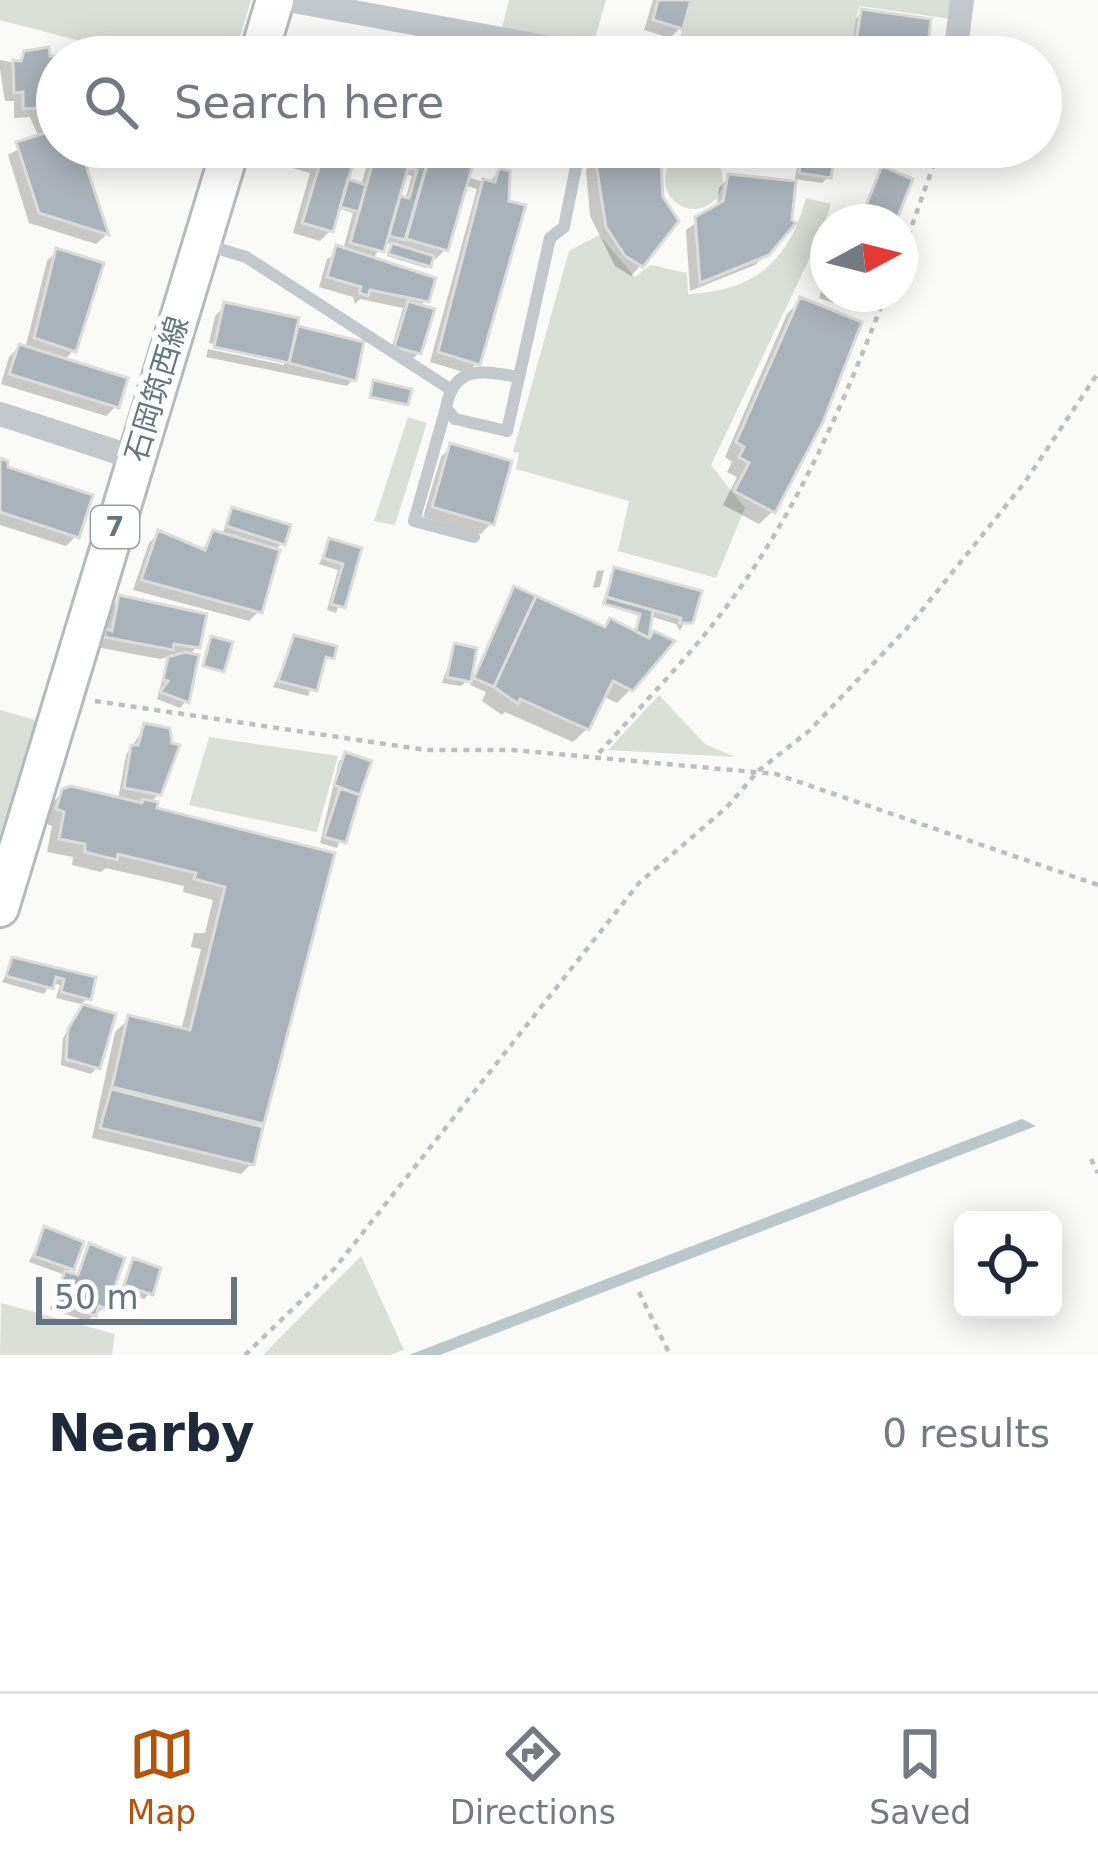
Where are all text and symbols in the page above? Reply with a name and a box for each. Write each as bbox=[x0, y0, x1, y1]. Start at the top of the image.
search box bbox=[36, 36, 1062, 168]
icon: search bbox=[78, 69, 144, 135]
text: Search here bbox=[174, 76, 444, 129]
north arrow bbox=[810, 204, 918, 312]
street label: 石岡筑西線 bbox=[118, 312, 195, 466]
road number: 7 bbox=[91, 506, 139, 548]
map controls bbox=[954, 1211, 1062, 1319]
button: locate bbox=[954, 1211, 1062, 1319]
scale bar bbox=[36, 1271, 237, 1324]
text: 50 m bbox=[54, 1278, 139, 1317]
text: Nearby bbox=[48, 1404, 255, 1463]
text: 0 results bbox=[882, 1411, 1050, 1456]
tab: Map bbox=[127, 1721, 196, 1832]
tab: Directions bbox=[450, 1721, 616, 1832]
tab: Saved bbox=[869, 1721, 971, 1832]

